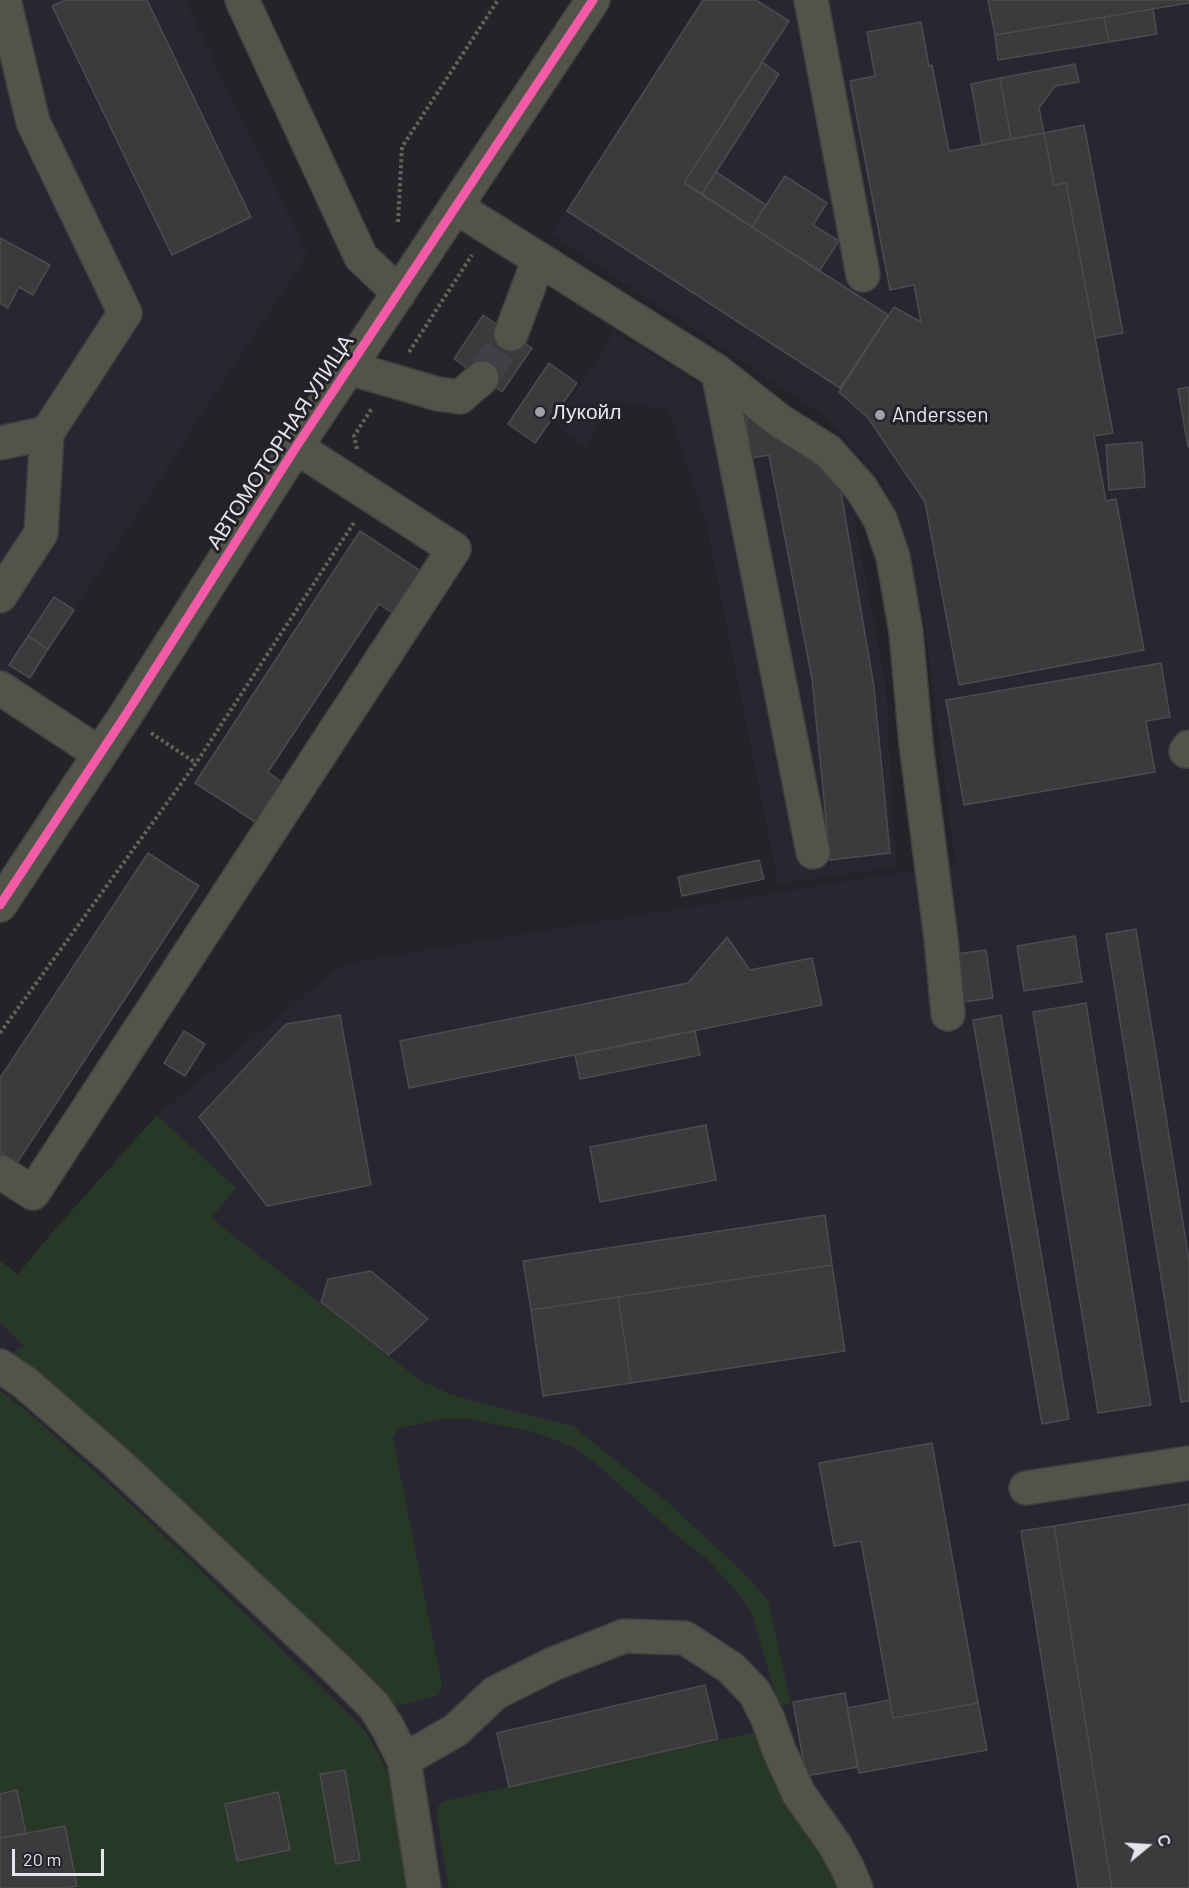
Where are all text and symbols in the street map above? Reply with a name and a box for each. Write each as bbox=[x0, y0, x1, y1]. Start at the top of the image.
street label: АВТОМОТОРНАЯ УЛИЦА bbox=[201, 330, 359, 554]
place label: Лукойл bbox=[552, 399, 622, 425]
place label: Anderssen bbox=[892, 402, 989, 428]
marker: Лукойл bbox=[533, 405, 547, 419]
marker: Anderssen bbox=[873, 408, 887, 422]
north arrow bbox=[1117, 1816, 1177, 1876]
text: С bbox=[1154, 1832, 1175, 1849]
scale bar bbox=[15, 1837, 106, 1875]
text: 20 m bbox=[23, 1848, 61, 1870]

